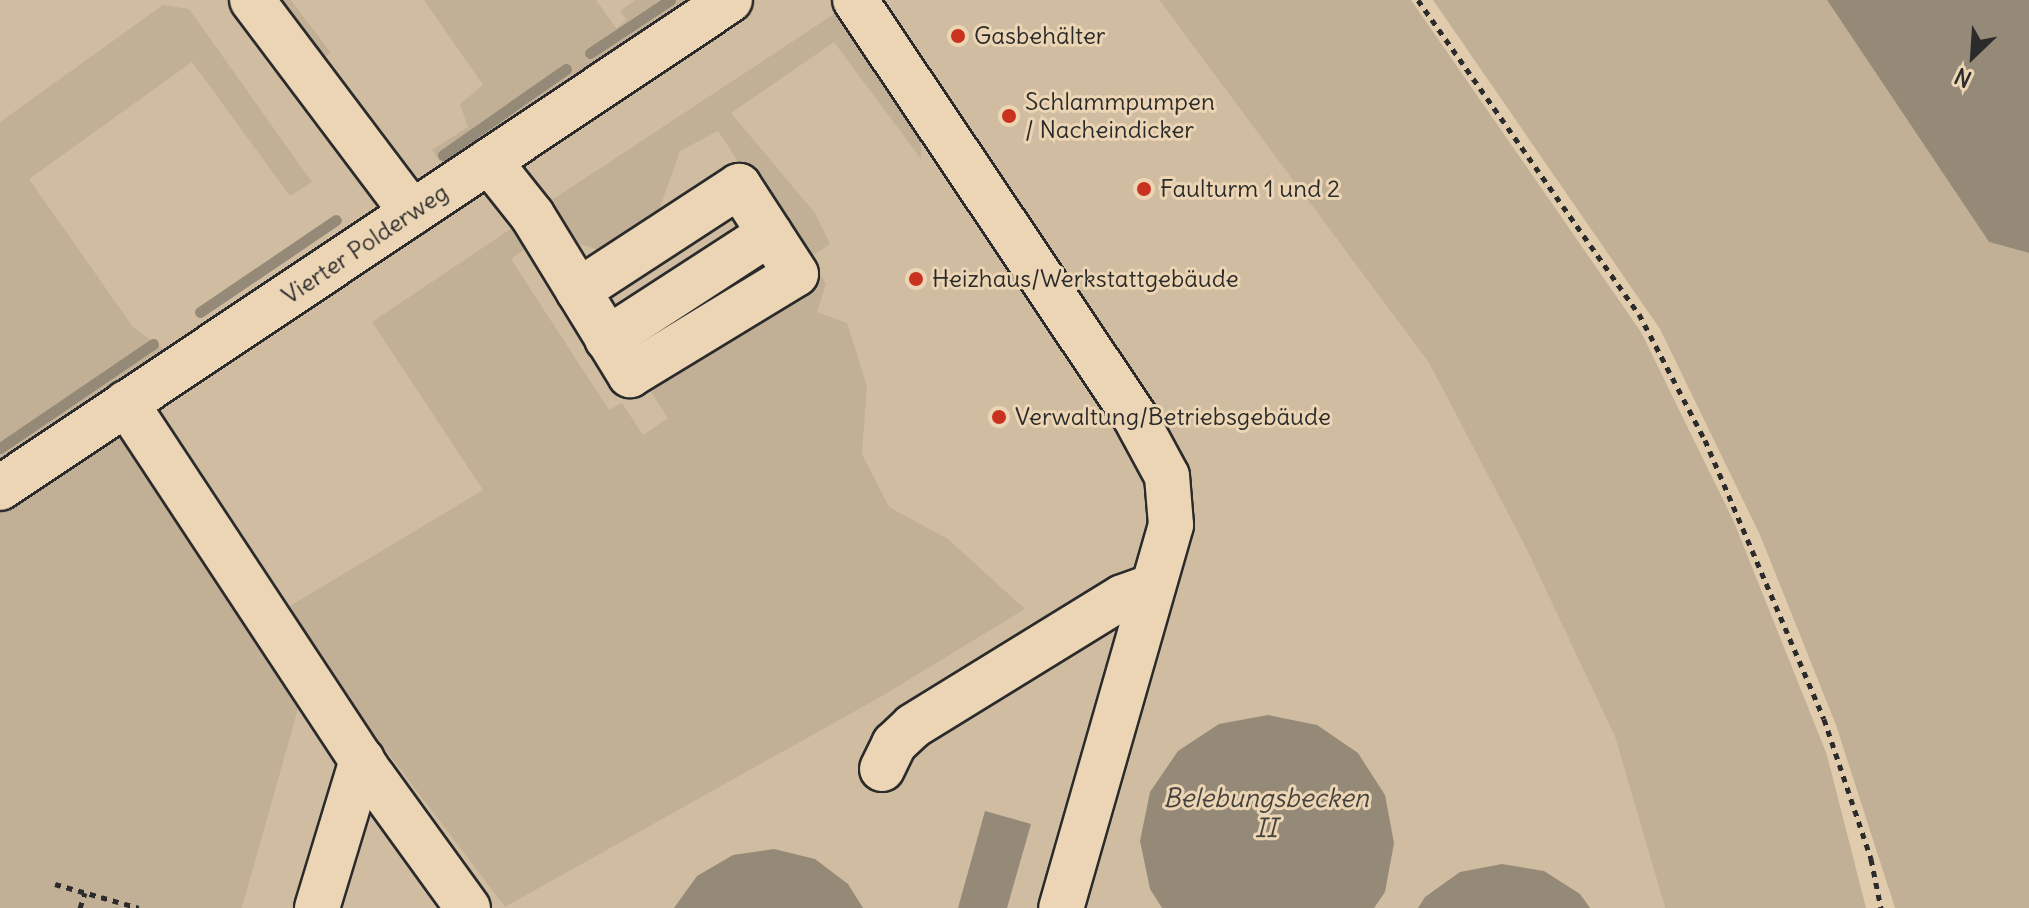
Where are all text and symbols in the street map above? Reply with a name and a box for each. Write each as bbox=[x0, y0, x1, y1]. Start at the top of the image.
north arrow bbox=[1933, 16, 2013, 96]
place label: Gasbehälter bbox=[974, 22, 1106, 50]
marker: Gasbehälter bbox=[949, 27, 967, 45]
text: N bbox=[1950, 62, 1976, 94]
place label: Schlammpumpen / Nacheindicker bbox=[1025, 88, 1215, 144]
marker: Schlammpumpen / Nacheindicker bbox=[1000, 107, 1018, 125]
place label: Faulturm 1 und 2 bbox=[1160, 175, 1340, 203]
street label: Vierter Polderweg bbox=[277, 178, 453, 310]
marker: Faulturm 1 und 2 bbox=[1135, 180, 1153, 198]
place label: Heizhaus/Werkstattgebäude bbox=[932, 265, 1239, 293]
marker: Heizhaus/Werkstattgebäude bbox=[907, 270, 925, 288]
place label: Verwaltung/Betriebsgebäude bbox=[1015, 403, 1331, 431]
marker: Verwaltung/Betriebsgebäude bbox=[990, 408, 1008, 426]
water label: Belebungsbecken II bbox=[1163, 782, 1369, 844]

